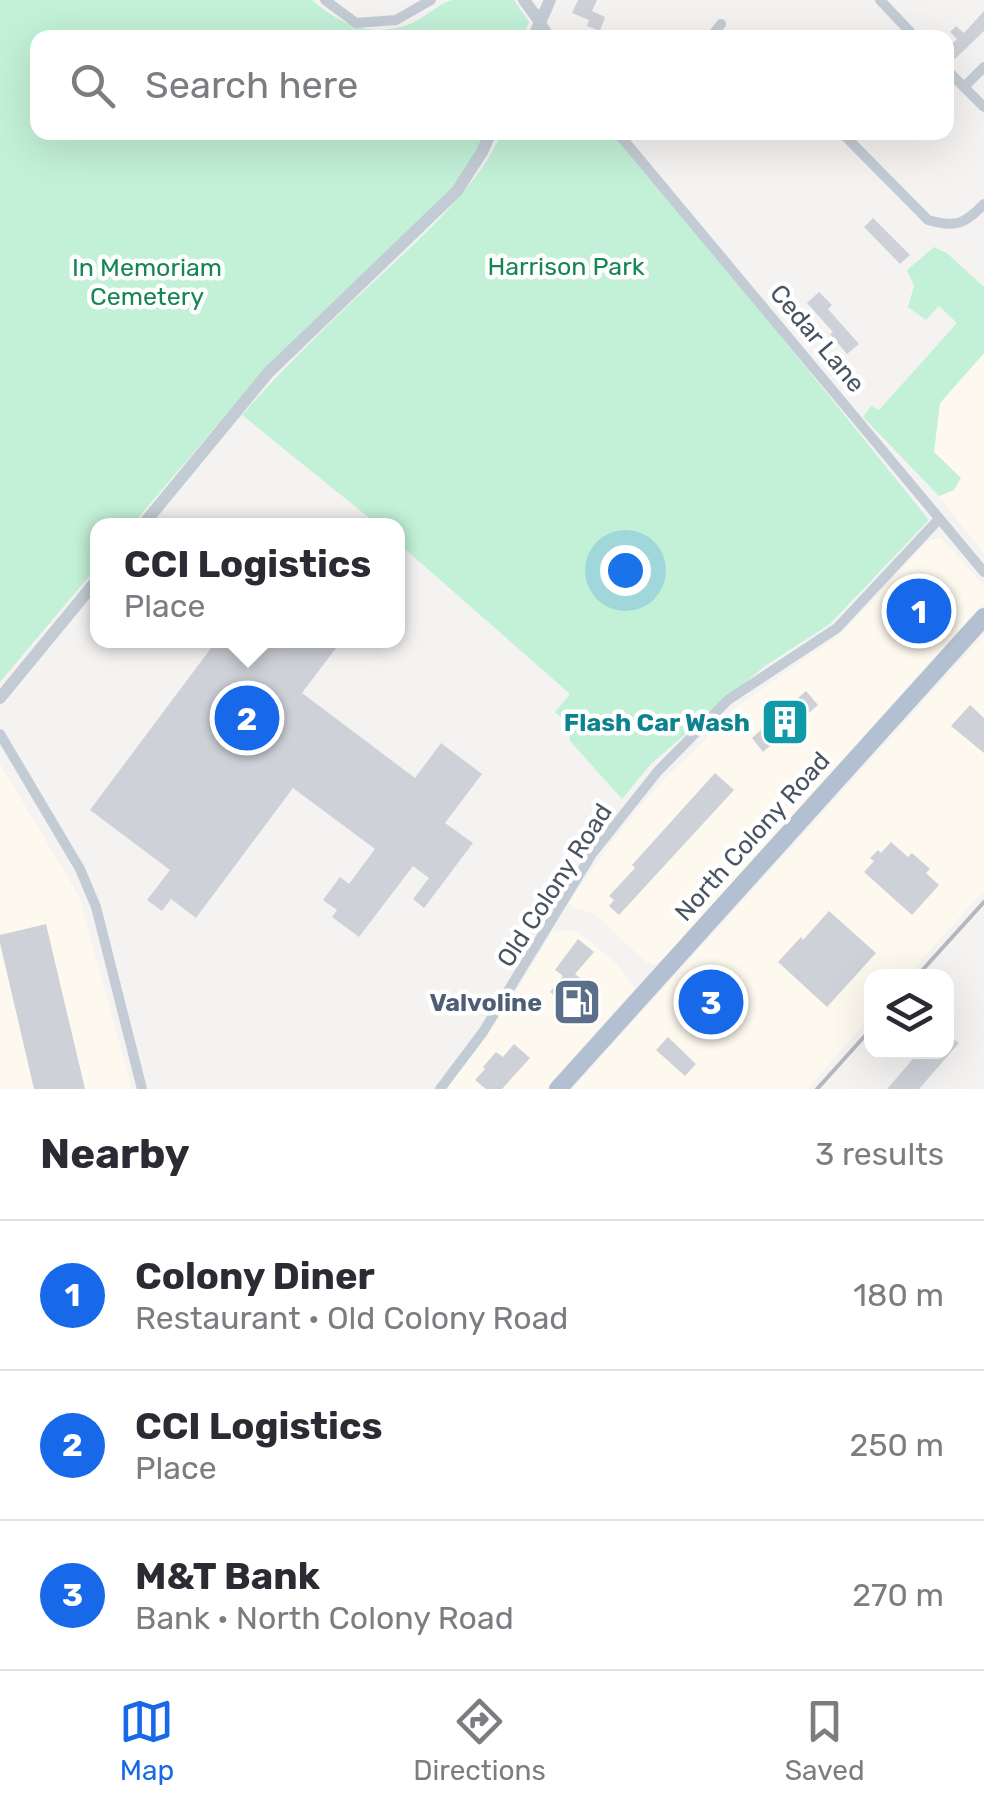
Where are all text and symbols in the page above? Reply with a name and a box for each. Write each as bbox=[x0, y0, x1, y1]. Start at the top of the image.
search box bbox=[30, 30, 954, 140]
icon: search bbox=[65, 58, 120, 113]
text: Search here bbox=[145, 62, 358, 108]
park label: Harrison Park bbox=[487, 252, 645, 281]
park label: In Memoriam Cemetery bbox=[72, 253, 222, 311]
street label: Cedar Lane bbox=[764, 279, 871, 398]
popup bbox=[90, 518, 405, 648]
text: CCI Logistics bbox=[124, 541, 371, 587]
your location bbox=[600, 545, 651, 596]
pin: 1 bbox=[886, 574, 952, 648]
text: Place bbox=[124, 587, 205, 625]
pin: 2 bbox=[214, 680, 280, 756]
building icon: Flash Car Wash bbox=[759, 696, 811, 748]
place label: Flash Car Wash bbox=[564, 708, 750, 737]
street label: North Colony Road bbox=[669, 746, 836, 927]
street label: Old Colony Road bbox=[491, 798, 618, 972]
pin: 3 bbox=[678, 964, 744, 1040]
map controls bbox=[864, 969, 954, 1059]
button: layers bbox=[864, 969, 954, 1059]
fuel station icon: Valvoline bbox=[551, 976, 603, 1028]
place label: Valvoline bbox=[429, 988, 542, 1017]
text: Nearby bbox=[40, 1129, 190, 1179]
text: 3 results bbox=[815, 1135, 944, 1173]
text: Colony Diner bbox=[135, 1253, 375, 1299]
text: 1 bbox=[65, 1276, 80, 1314]
text: 180 m bbox=[853, 1276, 944, 1314]
text: Restaurant · Old Colony Road bbox=[135, 1299, 568, 1337]
text: CCI Logistics bbox=[135, 1403, 382, 1449]
text: 2 bbox=[62, 1426, 83, 1464]
text: 250 m bbox=[850, 1426, 944, 1464]
text: Place bbox=[135, 1449, 217, 1487]
text: M&T Bank bbox=[135, 1553, 320, 1599]
text: 3 bbox=[62, 1576, 83, 1614]
text: 270 m bbox=[852, 1576, 944, 1614]
text: Bank · North Colony Road bbox=[135, 1599, 514, 1637]
tab: Map bbox=[119, 1694, 174, 1787]
tab: Directions bbox=[413, 1694, 546, 1787]
tab: Saved bbox=[785, 1694, 865, 1787]

